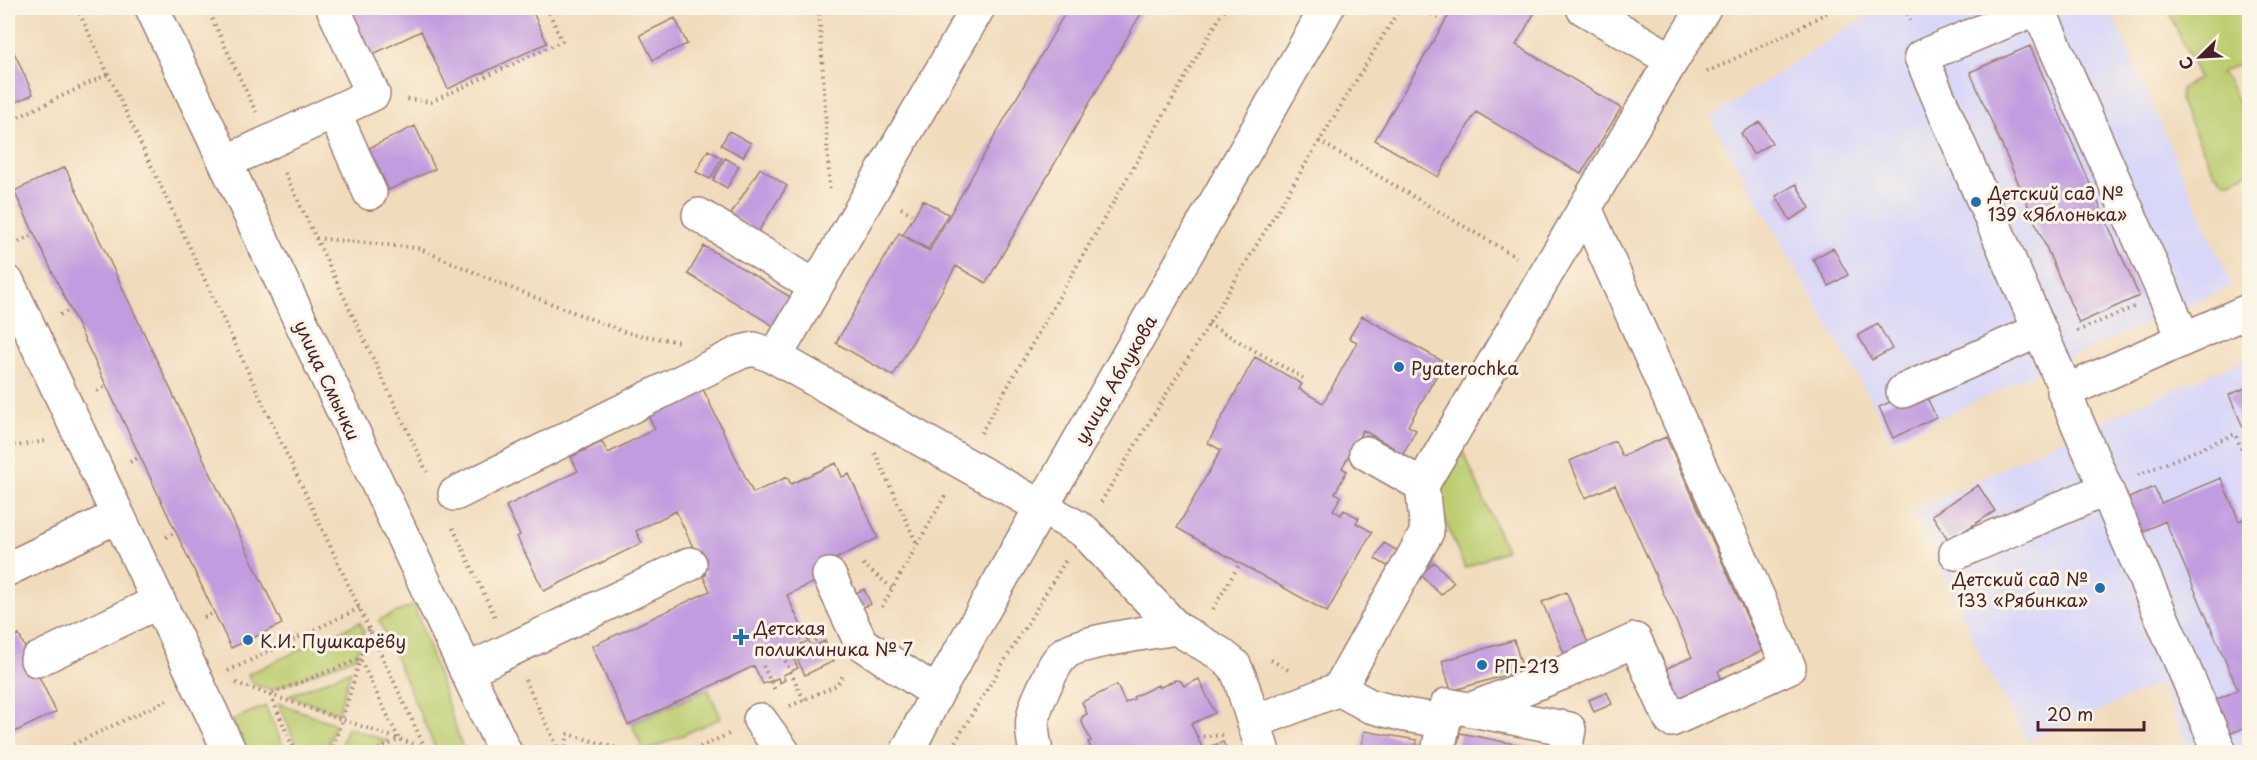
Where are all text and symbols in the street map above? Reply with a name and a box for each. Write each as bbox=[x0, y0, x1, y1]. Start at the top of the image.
north arrow bbox=[2170, 27, 2230, 87]
text: С bbox=[2172, 53, 2199, 74]
place label: Детский сад № 139 «Яблонька» bbox=[1987, 179, 2127, 227]
marker: Детский сад № 139 «Яблонька» bbox=[1969, 195, 1983, 209]
street label: улица Аблукова bbox=[1067, 309, 1163, 448]
street label: улица Смычки bbox=[288, 315, 368, 445]
place label: Pyaterochka bbox=[1411, 354, 1519, 381]
marker: Pyaterochka bbox=[1392, 360, 1406, 374]
place label: Детский сад № 133 «Рябинка» bbox=[1952, 565, 2088, 613]
marker: Детский сад № 133 «Рябинка» bbox=[2093, 581, 2107, 595]
place label: Детская поликлиника № 7 bbox=[753, 614, 913, 662]
place label: К.И. Пушкарёву bbox=[260, 627, 406, 654]
marker: Детская поликлиника № 7 bbox=[732, 628, 750, 646]
marker: К.И. Пушкарёву bbox=[241, 633, 255, 647]
place label: РП-213 bbox=[1494, 652, 1559, 679]
marker: РП-213 bbox=[1475, 658, 1489, 672]
scale bar bbox=[2038, 694, 2144, 732]
text: 20 m bbox=[2047, 700, 2093, 727]

